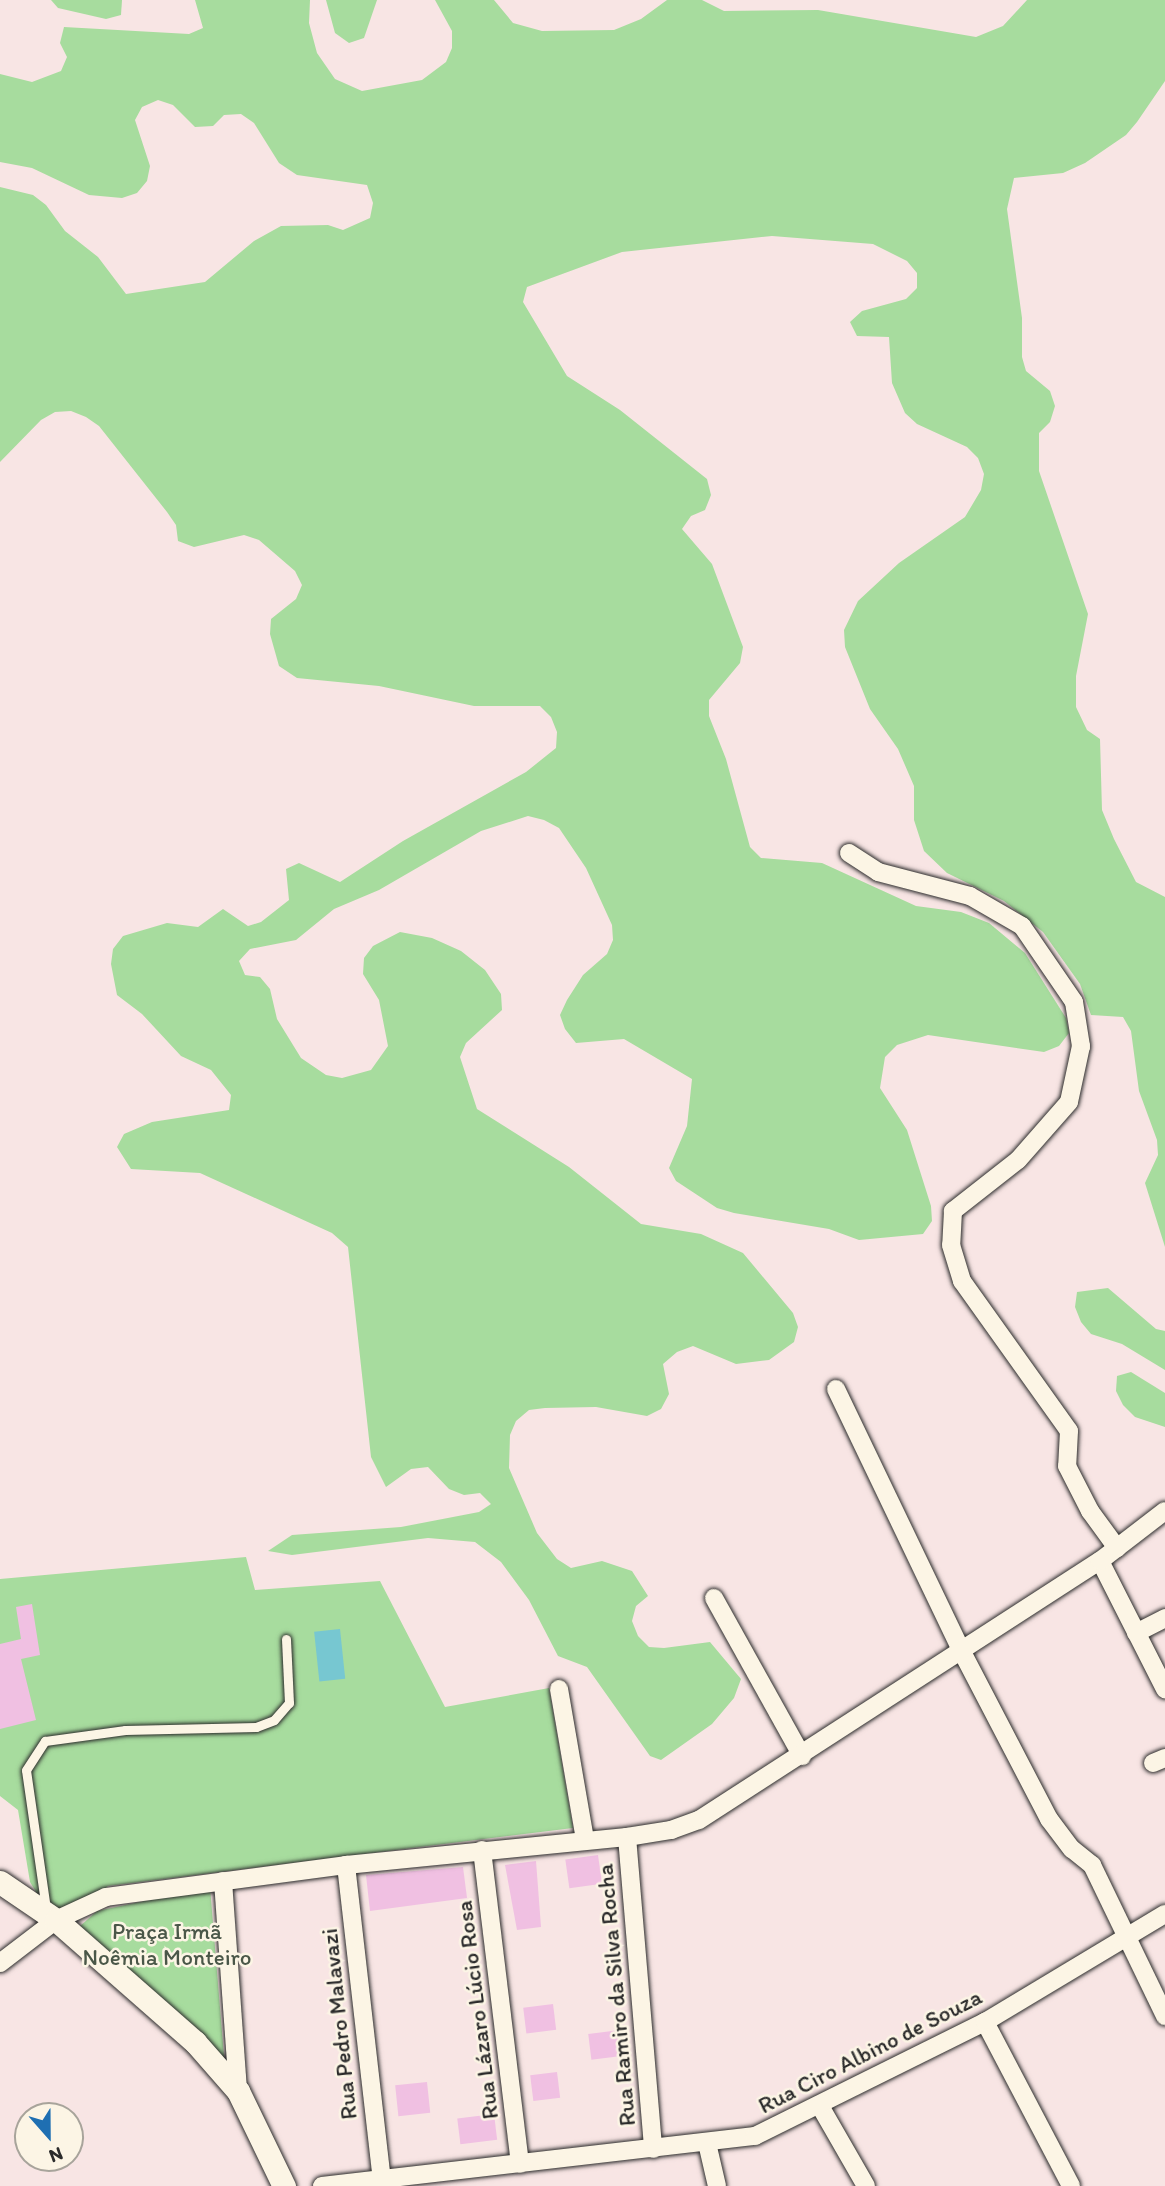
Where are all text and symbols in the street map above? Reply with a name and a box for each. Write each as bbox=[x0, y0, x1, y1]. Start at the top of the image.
street label: Rua Ramiro da Silva Rocha bbox=[591, 1864, 641, 2126]
street label: Rua Lázaro Lúcio Rosa bbox=[450, 1899, 504, 2121]
park label: Praça Irmã Noêmia Monteiro bbox=[82, 1917, 252, 1971]
street label: Rua Pedro Malavazi bbox=[315, 1927, 363, 2121]
street label: Rua Ciro Albino de Souza bbox=[754, 1983, 986, 2119]
north arrow bbox=[14, 2102, 84, 2172]
text: N bbox=[46, 2142, 66, 2168]

